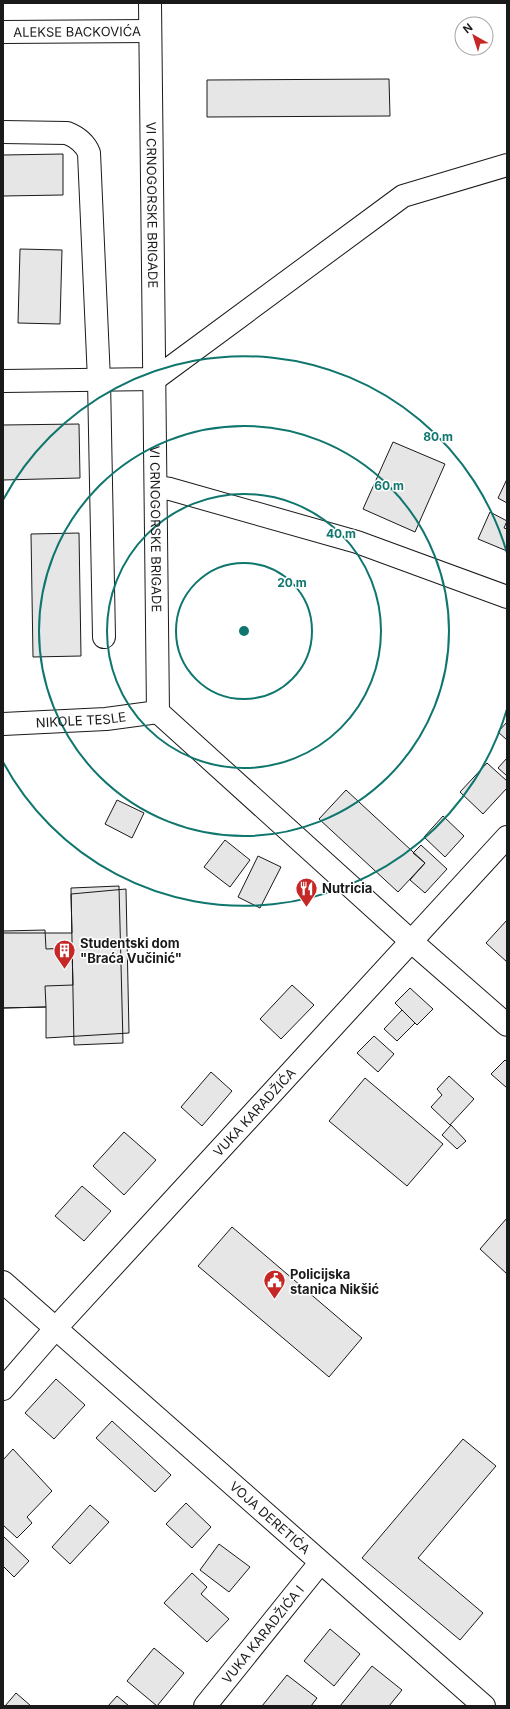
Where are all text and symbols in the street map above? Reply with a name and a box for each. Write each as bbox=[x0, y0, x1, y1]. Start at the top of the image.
north arrow bbox=[454, 16, 494, 56]
text: N bbox=[460, 20, 475, 36]
street label: ALEKSE BACKOVIĆA bbox=[13, 23, 141, 40]
street label: VI CRNOGORSKE BRIGADE bbox=[143, 122, 161, 288]
text: 80 m bbox=[423, 429, 453, 444]
street label: VI CRNOGORSKE BRIGADE bbox=[147, 446, 165, 612]
text: 60 m bbox=[374, 478, 404, 493]
text: 40 m bbox=[326, 526, 356, 541]
text: 20 m bbox=[277, 575, 307, 590]
centre of rings bbox=[237, 624, 251, 638]
street label: NIKOLE TESLE bbox=[35, 708, 127, 730]
restaurant icon: Nutricia bbox=[293, 875, 319, 908]
place label: Nutricia bbox=[322, 880, 372, 896]
place label: Studentski dom "Braća Vučinić" bbox=[80, 935, 182, 966]
building icon: Studentski dom "Braća Vučinić" bbox=[52, 937, 78, 970]
street label: VUKA KARADŽIĆA bbox=[210, 1064, 299, 1160]
place label: Policijska stanica Nikšić bbox=[290, 1266, 379, 1297]
public building icon: Policijska stanica Nikšić bbox=[262, 1268, 288, 1301]
street label: VOJA DERETIĆA bbox=[227, 1478, 314, 1557]
street label: VUKA KARADŽIĆA I bbox=[218, 1582, 307, 1687]

